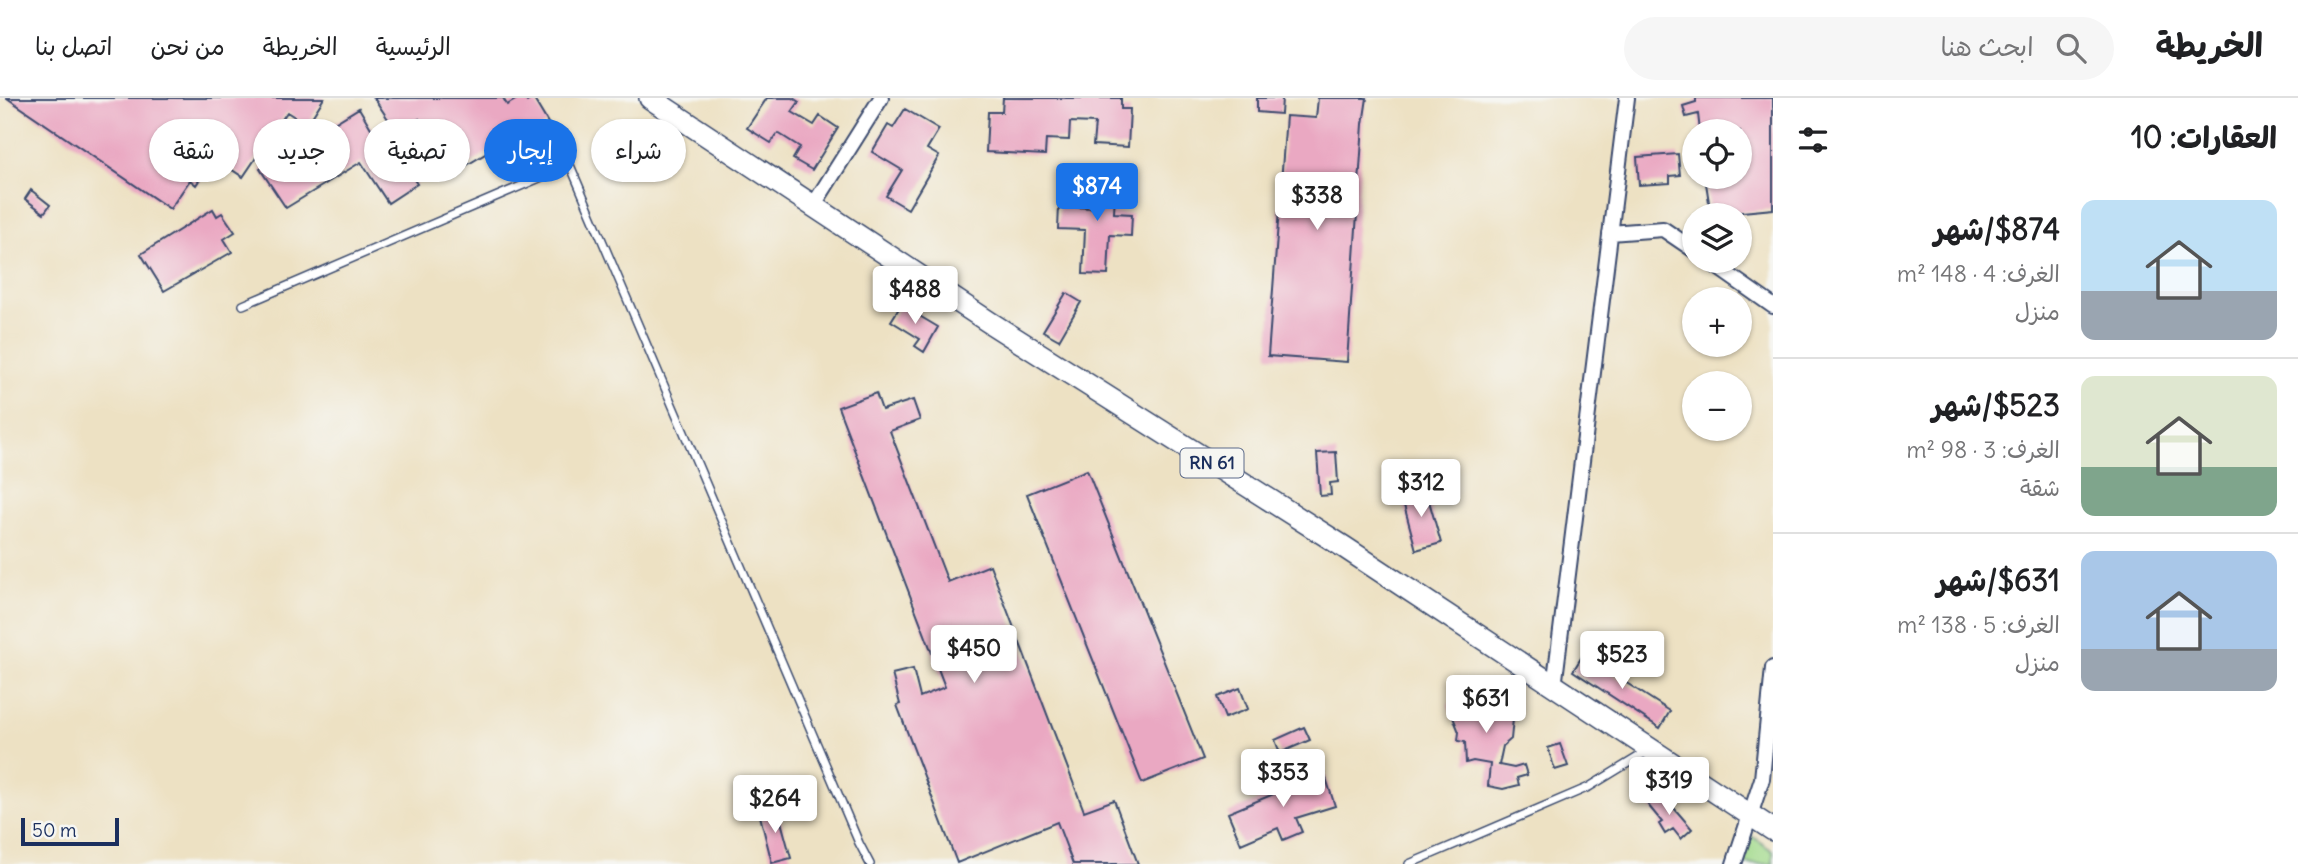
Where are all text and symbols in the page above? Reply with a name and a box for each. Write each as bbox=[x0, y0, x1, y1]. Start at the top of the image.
search box bbox=[1624, 17, 2114, 80]
text: الخريطة bbox=[2156, 24, 2263, 66]
icon: search bbox=[2052, 29, 2090, 67]
text: ابحث هنا bbox=[1940, 30, 2034, 63]
text: اتصل بنا bbox=[35, 31, 113, 61]
text: من نحن bbox=[151, 31, 225, 61]
text: الخريطة bbox=[263, 31, 338, 61]
text: الرئيسية bbox=[376, 31, 451, 61]
text: العقارات: 10 bbox=[2131, 118, 2277, 156]
chip: شقة bbox=[149, 119, 239, 182]
chip: جديد bbox=[253, 119, 350, 182]
chip: تصفية bbox=[364, 119, 470, 182]
chip: إيجار bbox=[484, 119, 577, 182]
chip: شراء bbox=[591, 119, 686, 182]
map controls bbox=[1682, 119, 1752, 441]
button: locate bbox=[1682, 119, 1752, 189]
icon: filters bbox=[1794, 121, 1832, 159]
pin: $874 bbox=[1056, 164, 1138, 223]
text: $874 bbox=[1072, 171, 1122, 200]
pin: $338 bbox=[1276, 172, 1358, 232]
text: $338 bbox=[1291, 180, 1343, 209]
button: layers bbox=[1682, 203, 1752, 273]
text: $874/شهر bbox=[1934, 210, 2060, 248]
icon: home bbox=[2137, 228, 2221, 312]
text: الغرف: 4 · 148 m² bbox=[1897, 259, 2060, 288]
pin: $488 bbox=[874, 266, 956, 326]
text: $488 bbox=[889, 274, 941, 303]
button: + bbox=[1682, 287, 1752, 357]
text: منزل bbox=[2015, 297, 2060, 326]
button: − bbox=[1682, 371, 1752, 441]
text: $523/شهر bbox=[1932, 386, 2060, 424]
icon: home bbox=[2137, 404, 2221, 488]
text: الغرف: 3 · 98 m² bbox=[1906, 435, 2060, 464]
road number: RN 61 bbox=[1180, 449, 1244, 478]
pin: $312 bbox=[1380, 460, 1462, 519]
text: $312 bbox=[1397, 467, 1445, 496]
text: شقة bbox=[2020, 473, 2060, 502]
text: $631/شهر bbox=[1937, 561, 2060, 599]
icon: home bbox=[2137, 579, 2221, 663]
text: الغرف: 5 · 138 m² bbox=[1897, 610, 2060, 639]
pin: $450 bbox=[933, 626, 1015, 685]
pin: $523 bbox=[1581, 632, 1663, 691]
text: $450 bbox=[947, 633, 1001, 662]
text: $523 bbox=[1596, 639, 1648, 668]
text: منزل bbox=[2015, 648, 2060, 677]
pin: $631 bbox=[1445, 676, 1527, 735]
text: $631 bbox=[1462, 683, 1510, 712]
pin: $353 bbox=[1242, 750, 1324, 809]
text: $353 bbox=[1257, 757, 1309, 786]
pin: $319 bbox=[1628, 758, 1710, 817]
text: $319 bbox=[1645, 765, 1693, 794]
pin: $264 bbox=[734, 776, 816, 835]
text: $264 bbox=[749, 783, 801, 812]
scale bar bbox=[21, 815, 119, 847]
text: 50 m bbox=[32, 818, 77, 842]

